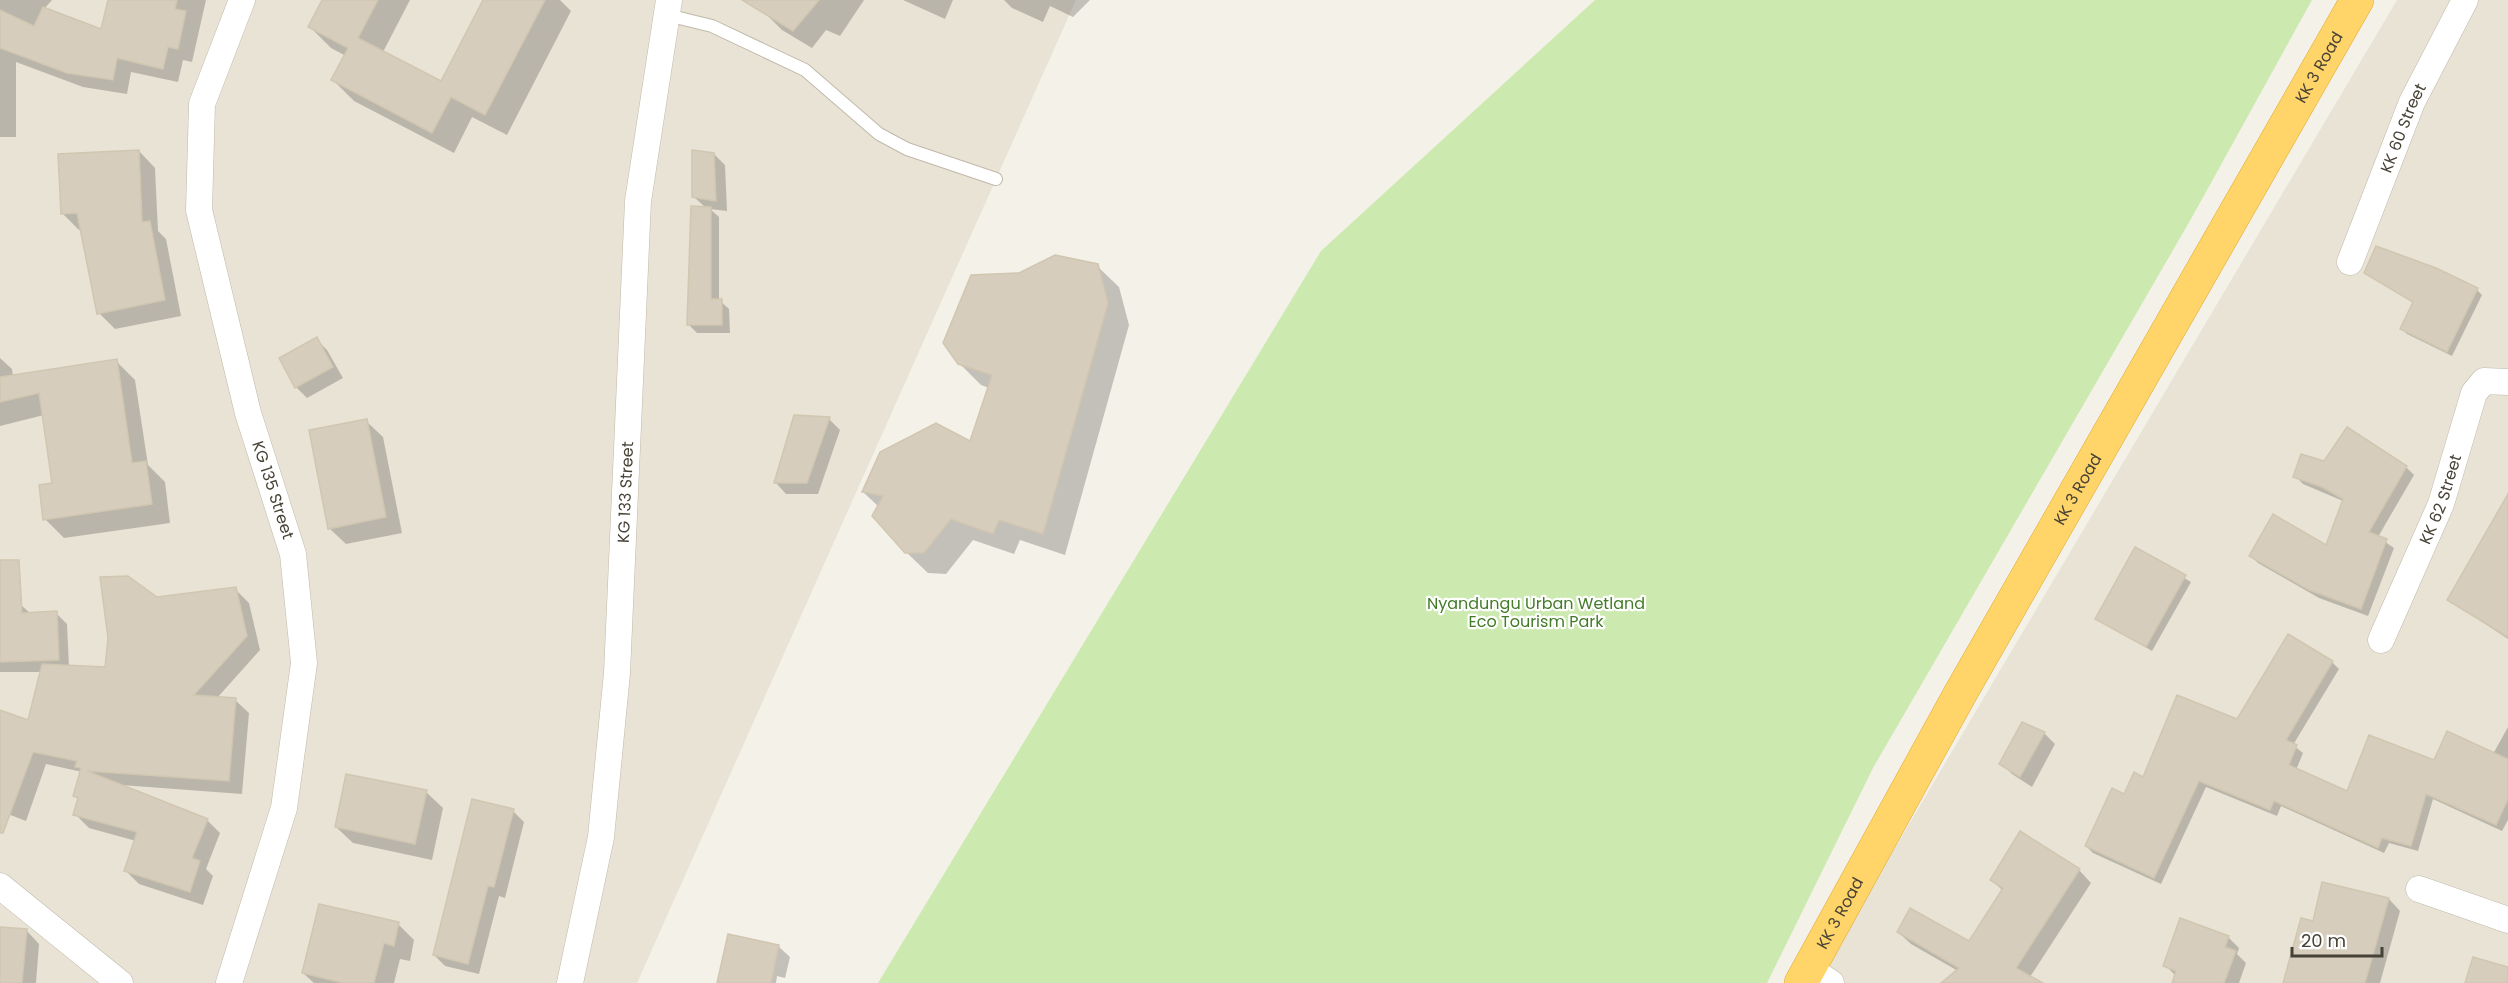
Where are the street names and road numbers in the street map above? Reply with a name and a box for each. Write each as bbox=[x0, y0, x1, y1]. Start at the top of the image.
street label: KK 3 Road bbox=[2289, 27, 2348, 107]
street label: KK 60 Street bbox=[2374, 79, 2431, 176]
street label: KG 135 Street bbox=[246, 438, 300, 542]
street label: KG 133 Street bbox=[611, 441, 639, 543]
street label: KK 3 Road bbox=[2048, 449, 2107, 529]
street label: KK 62 Street bbox=[2413, 451, 2467, 548]
street label: KK 3 Road bbox=[1810, 873, 1869, 953]

